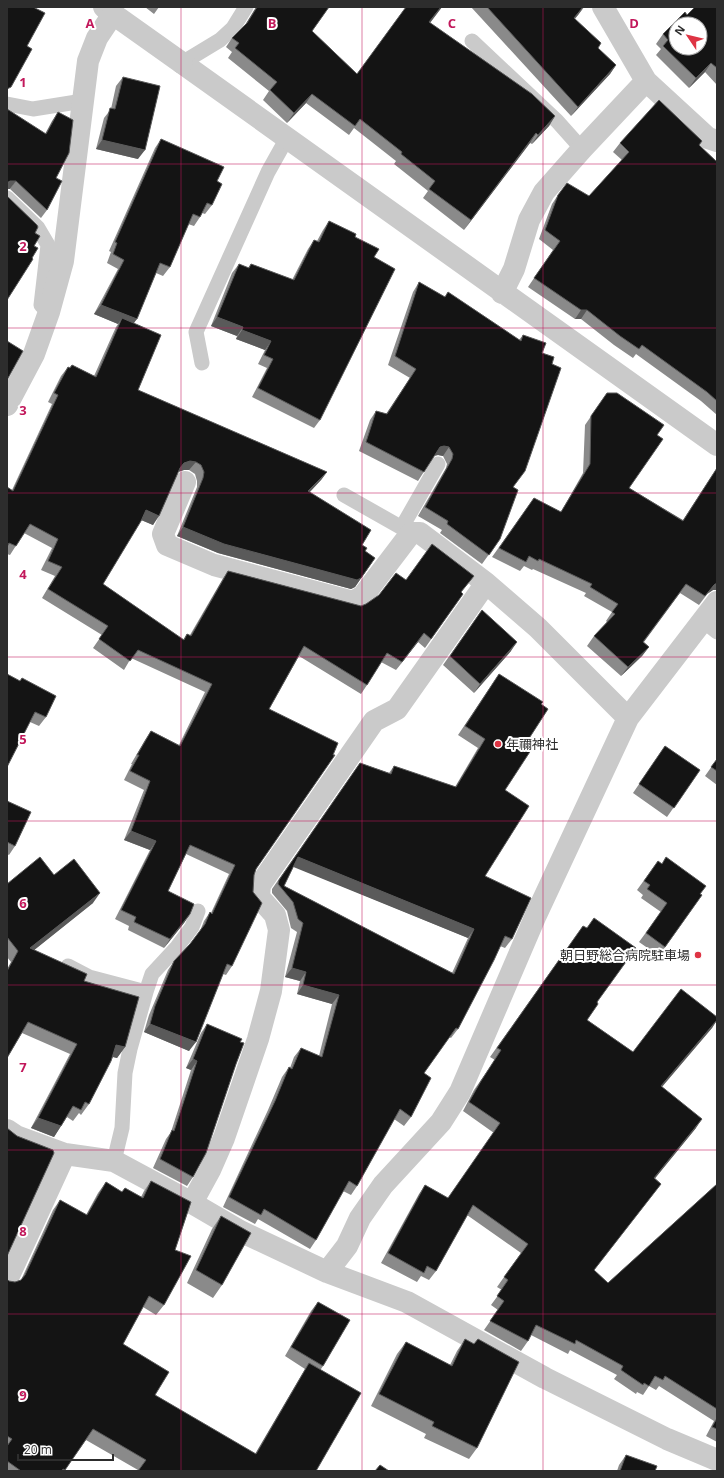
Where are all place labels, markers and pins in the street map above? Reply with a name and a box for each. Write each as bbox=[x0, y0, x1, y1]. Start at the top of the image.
place label: 年禰神社 bbox=[506, 735, 558, 753]
marker: 年禰神社 bbox=[493, 739, 503, 749]
place label: 朝日野総合病院駐車場 bbox=[560, 946, 690, 964]
marker: 朝日野総合病院駐車場 bbox=[693, 950, 703, 960]

